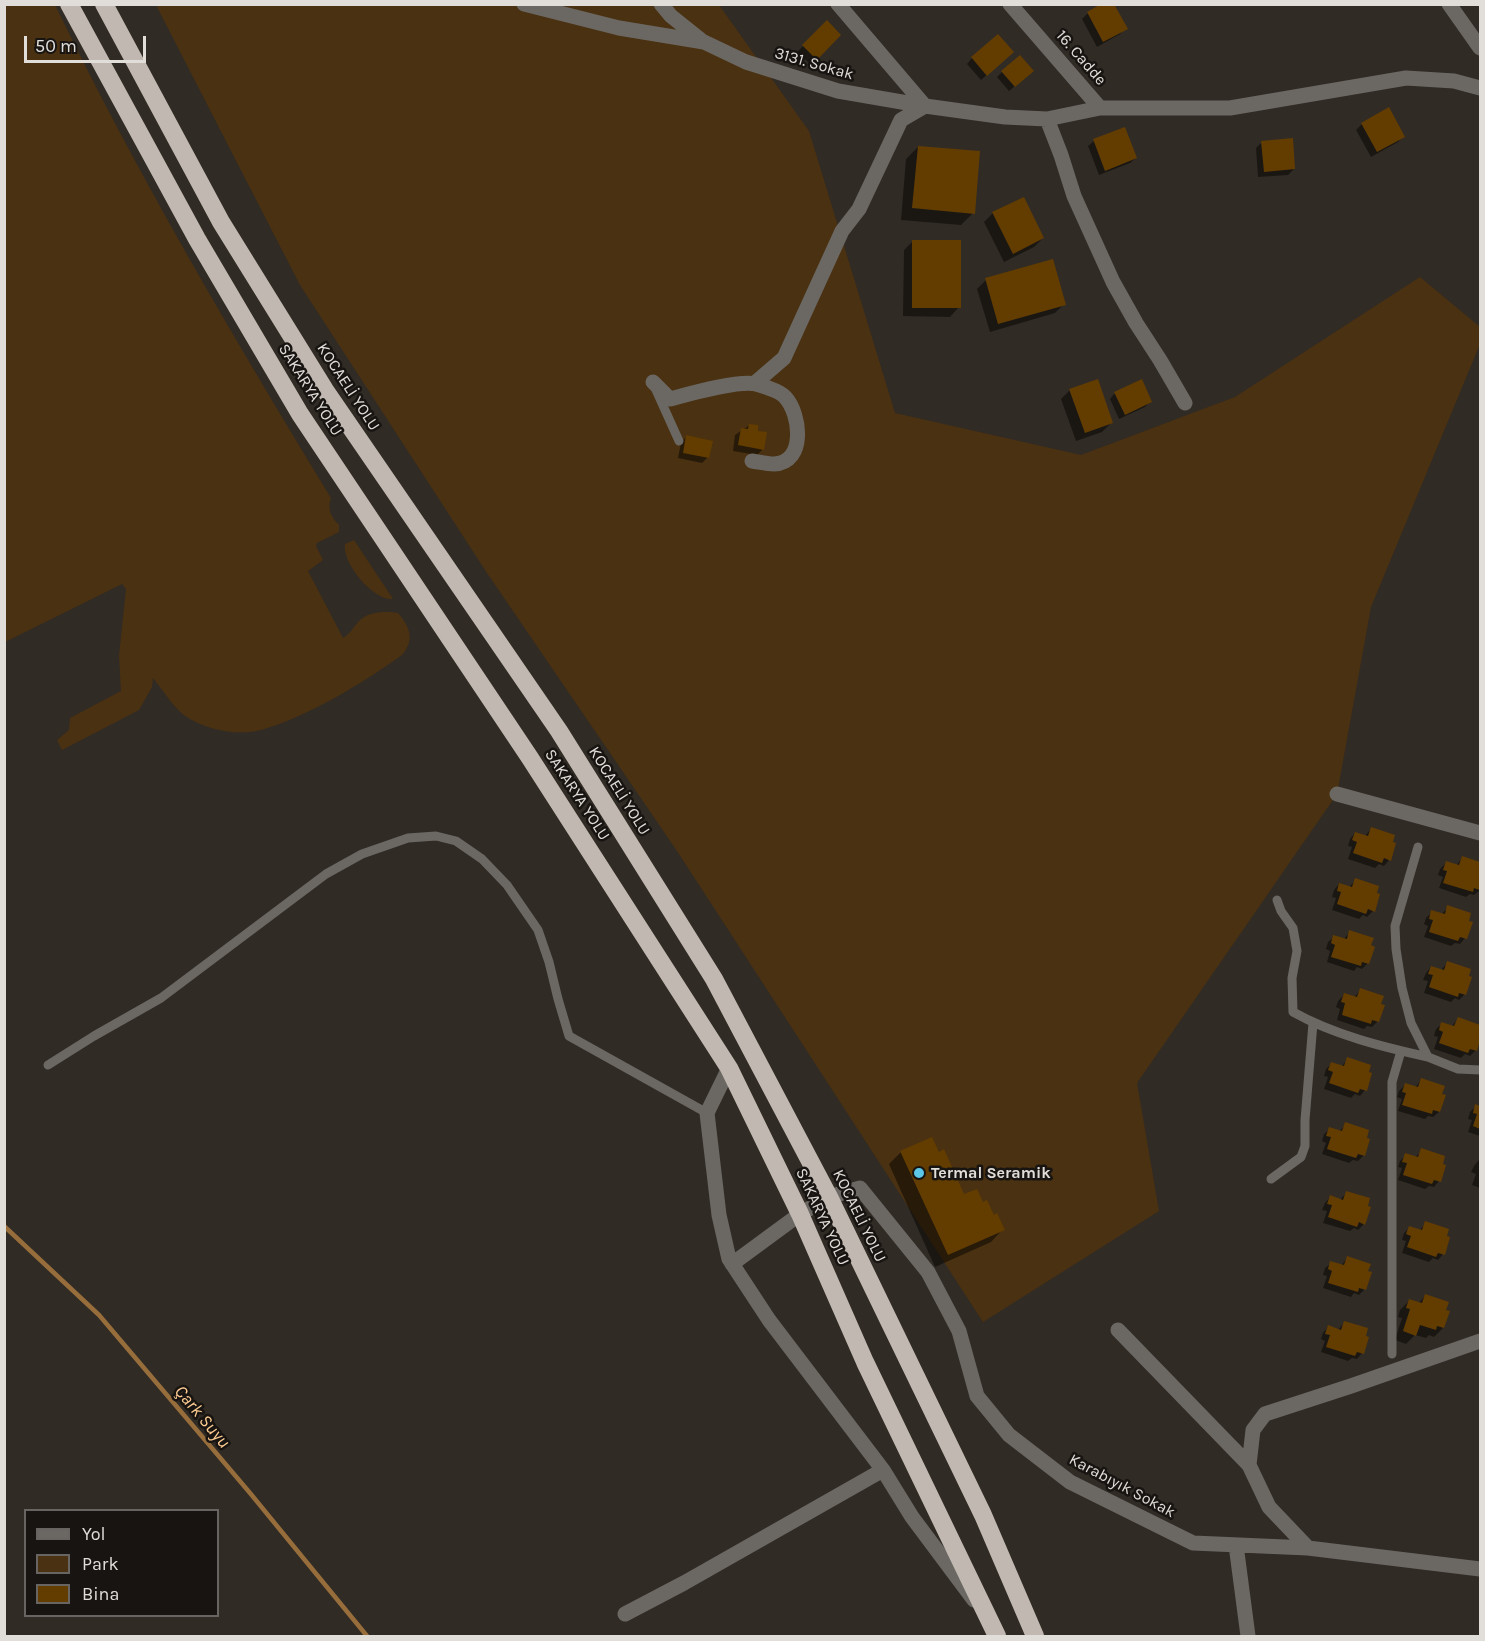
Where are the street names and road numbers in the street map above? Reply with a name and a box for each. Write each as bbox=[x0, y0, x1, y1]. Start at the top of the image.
street label: 16. Cadde bbox=[1052, 26, 1110, 90]
street label: 3131. Sokak bbox=[772, 44, 856, 84]
street label: SAKARYA YOLU bbox=[274, 340, 346, 440]
street label: KOCAELİ YOLU bbox=[313, 340, 383, 434]
street label: KOCAELİ YOLU bbox=[584, 743, 654, 839]
street label: SAKARYA YOLU bbox=[540, 746, 614, 844]
street label: SAKARYA YOLU bbox=[791, 1165, 853, 1269]
street label: KOCAELİ YOLU bbox=[828, 1167, 890, 1265]
street label: Karabıyık Sokak bbox=[1066, 1450, 1178, 1522]

